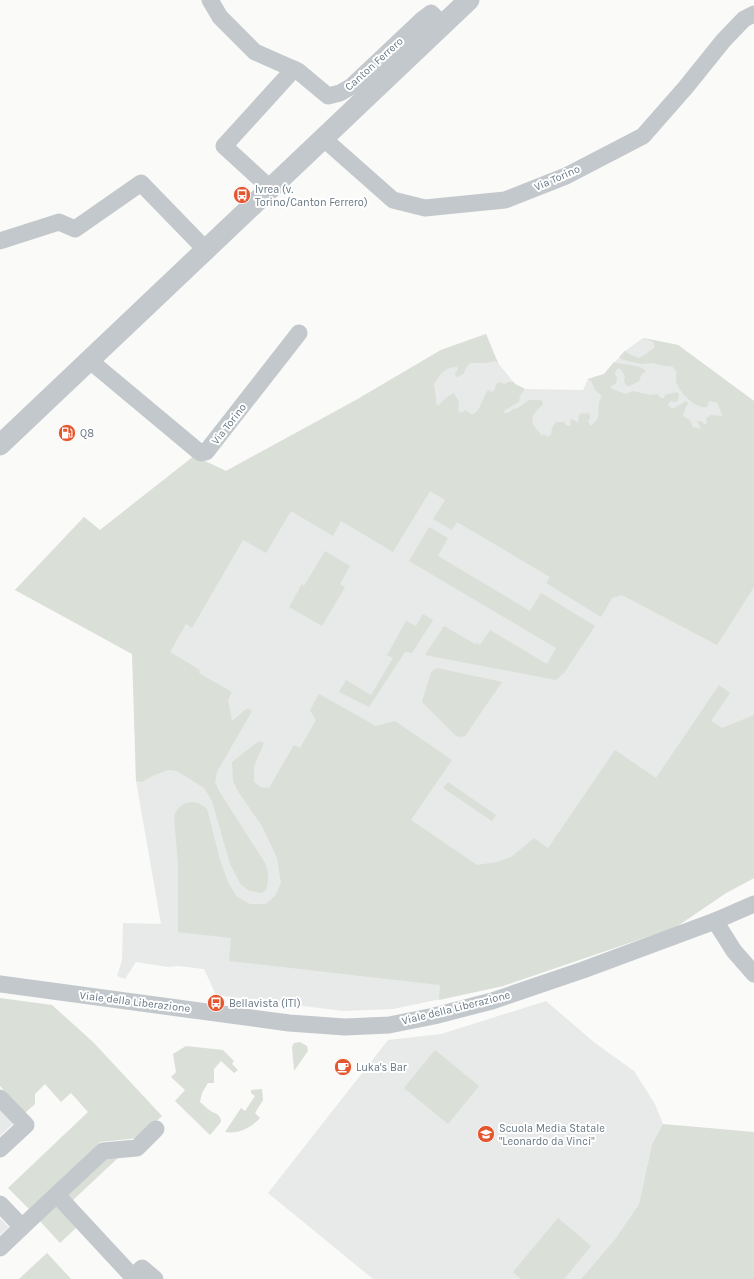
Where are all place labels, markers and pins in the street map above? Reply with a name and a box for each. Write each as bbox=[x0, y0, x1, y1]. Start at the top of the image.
place label: Ivrea (v. Torino/Canton Ferrero) bbox=[255, 183, 368, 209]
bus stop icon: Ivrea (v. Torino/Canton Ferrero) bbox=[232, 185, 252, 205]
fuel station icon: Q8 bbox=[57, 423, 77, 443]
place label: Q8 bbox=[80, 427, 94, 440]
bus stop icon: Bellavista (ITI) bbox=[206, 993, 226, 1013]
place label: Bellavista (ITI) bbox=[229, 997, 301, 1010]
cafe icon: Luka's Bar bbox=[333, 1057, 353, 1077]
place label: Luka's Bar bbox=[356, 1061, 407, 1074]
place label: Scuola Media Statale "Leonardo da Vinci" bbox=[499, 1122, 605, 1148]
school or university icon: Scuola Media Statale "Leonardo da Vinci" bbox=[476, 1124, 496, 1144]

